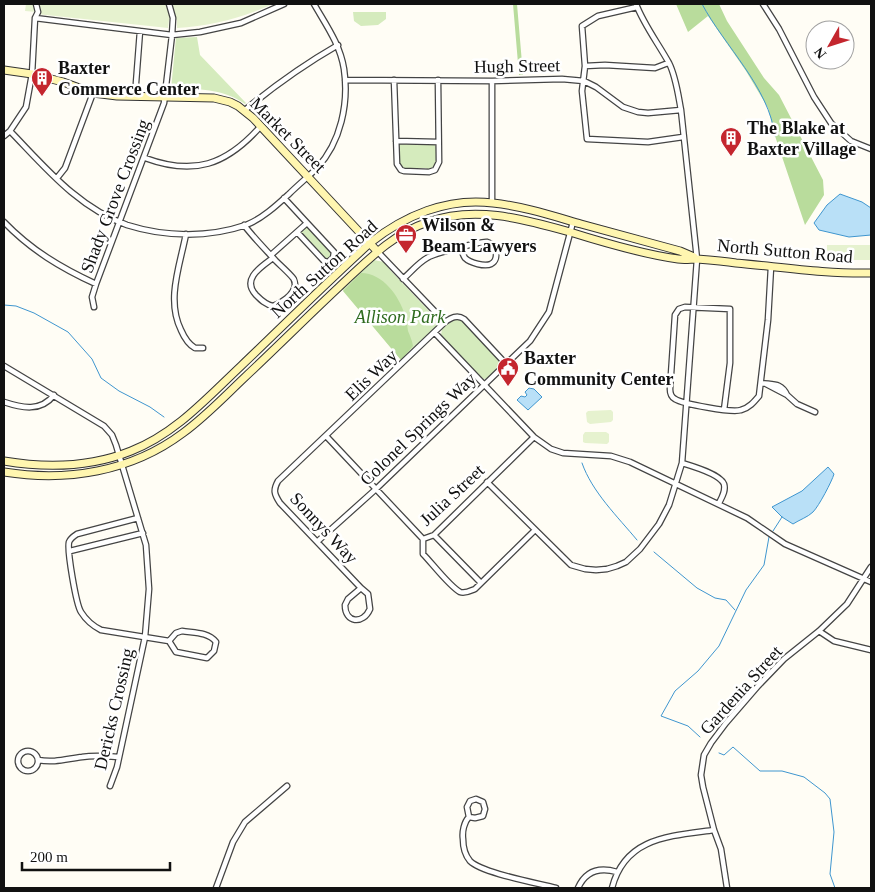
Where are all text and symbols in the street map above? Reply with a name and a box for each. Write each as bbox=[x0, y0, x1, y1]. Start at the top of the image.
north arrow bbox=[805, 20, 855, 70]
text: N bbox=[811, 44, 829, 62]
street label: Hugh Street bbox=[474, 55, 560, 77]
place label: Baxter Commerce Center bbox=[58, 58, 199, 99]
building icon: Baxter Commerce Center bbox=[30, 66, 54, 97]
street label: Market Street bbox=[246, 93, 330, 177]
street label: Shady Grove Crossing bbox=[76, 116, 154, 276]
place label: The Blake at Baxter Village bbox=[747, 118, 856, 159]
building icon: The Blake at Baxter Village bbox=[719, 126, 743, 157]
place label: Wilson & Beam Lawyers bbox=[422, 215, 536, 256]
street label: North Sutton Road bbox=[267, 216, 381, 322]
office icon: Wilson & Beam Lawyers bbox=[394, 223, 418, 254]
street label: North Sutton Road bbox=[716, 235, 854, 267]
park label: Allison Park bbox=[354, 307, 446, 327]
street label: Elis Way bbox=[341, 345, 401, 405]
place label: Baxter Community Center bbox=[524, 348, 673, 389]
public building icon: Baxter Community Center bbox=[496, 356, 520, 387]
street label: Colonel Springs Way bbox=[356, 369, 480, 489]
street label: Julia Street bbox=[416, 460, 488, 530]
street label: Sonnys Way bbox=[286, 488, 362, 568]
street label: Gardenia Street bbox=[696, 642, 786, 738]
street label: Dericks Crossing bbox=[90, 646, 138, 772]
scale bar bbox=[22, 840, 170, 872]
text: 200 m bbox=[30, 849, 68, 865]

